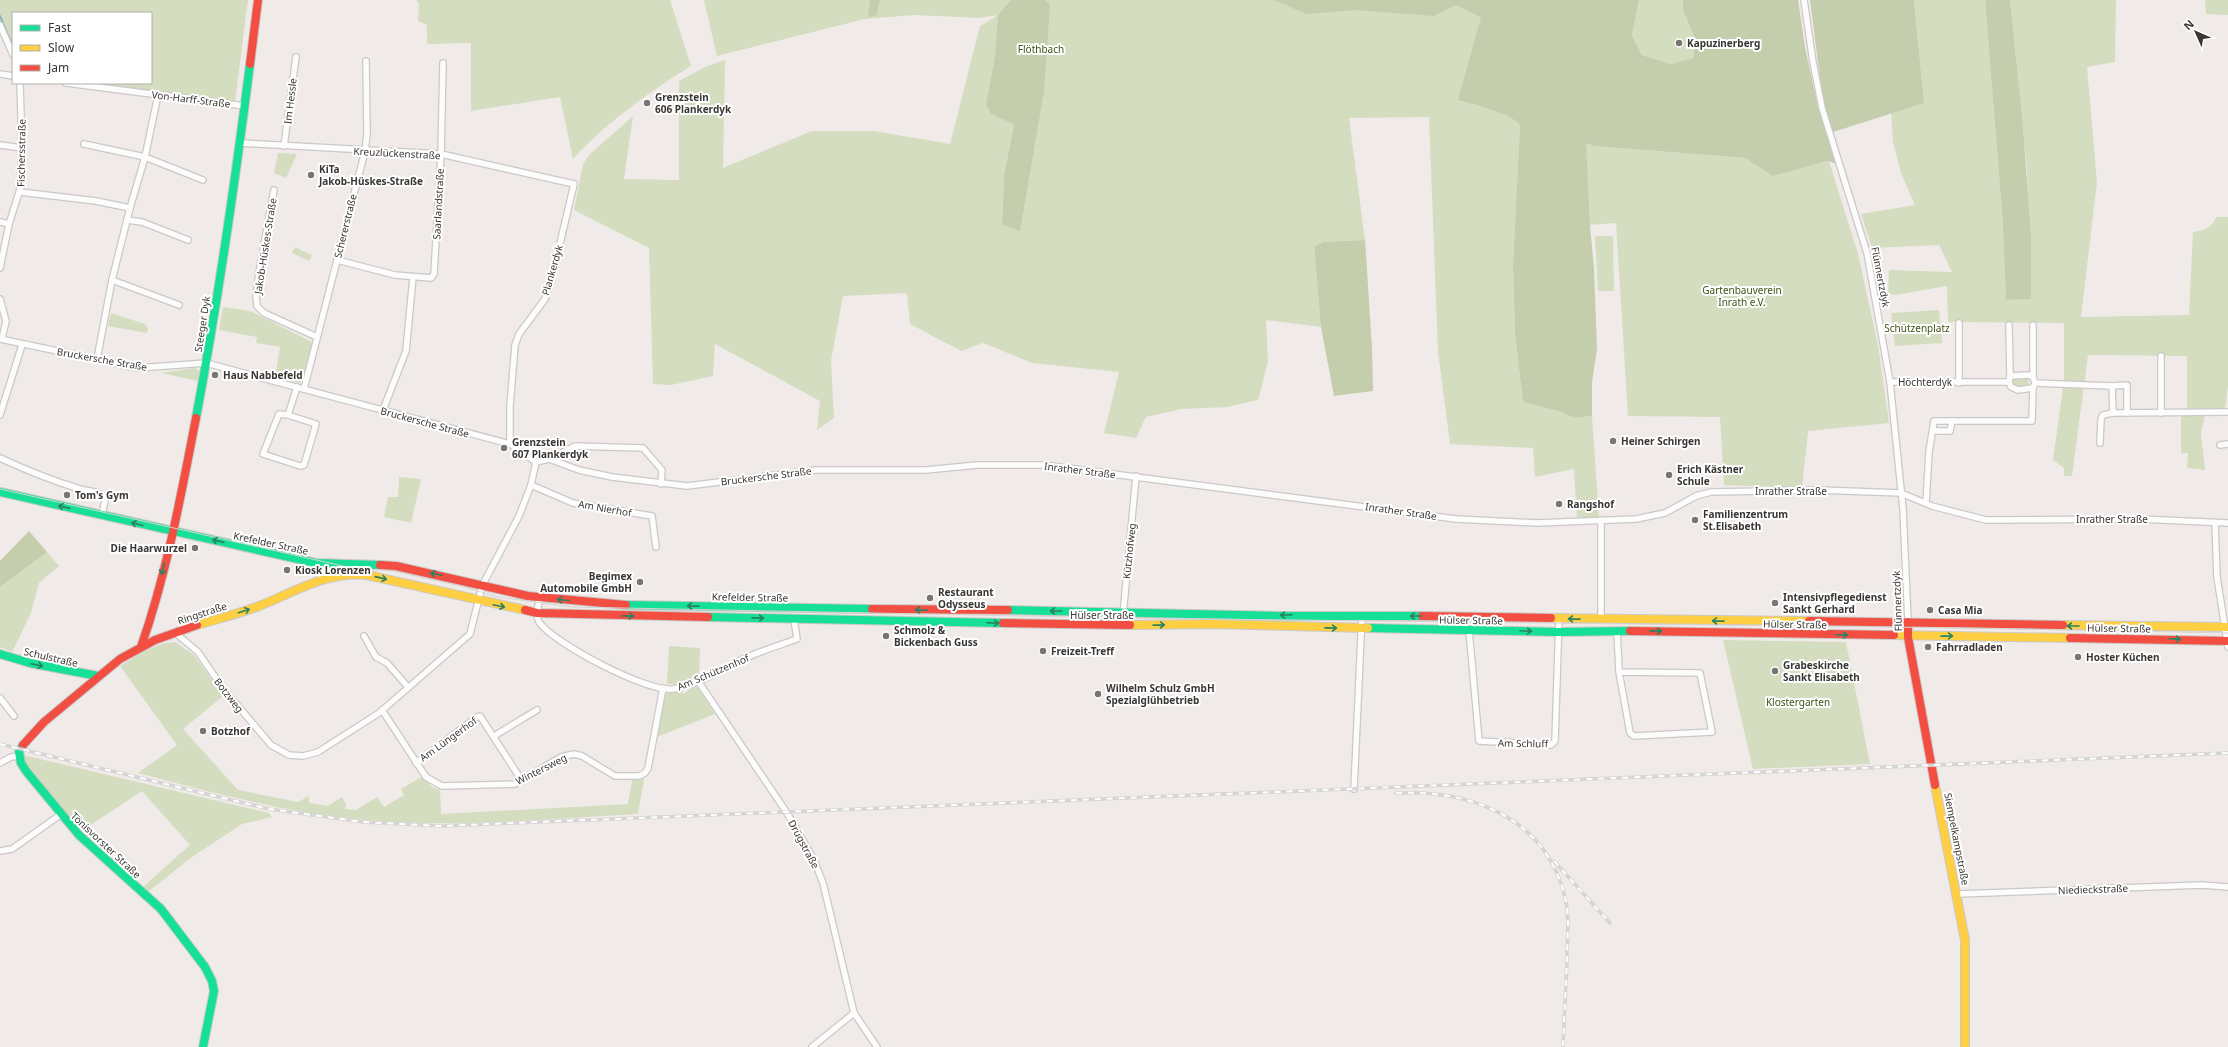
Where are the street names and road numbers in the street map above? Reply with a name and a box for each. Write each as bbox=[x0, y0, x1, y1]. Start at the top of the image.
street label: Im Hessle bbox=[280, 77, 300, 125]
street label: Von-Harff-Straße bbox=[151, 87, 231, 111]
street label: Fischersstraße bbox=[13, 119, 29, 187]
street label: Kreuzlückenstraße bbox=[353, 144, 441, 162]
street label: Saarlandstraße bbox=[429, 168, 447, 240]
street label: Schererstraße bbox=[330, 192, 360, 260]
street label: Jakob-Hüskes-Straße bbox=[250, 197, 280, 296]
street label: Plankerdyk bbox=[538, 242, 566, 297]
street label: Flünnertzdyk bbox=[1868, 246, 1894, 309]
street label: Steeger Dyk bbox=[191, 294, 213, 353]
street label: Bruckersche Straße bbox=[56, 344, 149, 374]
street label: Höchterdyk bbox=[1898, 375, 1953, 389]
street label: Bruckersche Straße bbox=[379, 403, 471, 441]
street label: Inrather Straße bbox=[1043, 459, 1117, 481]
street label: Bruckersche Straße bbox=[720, 463, 813, 489]
street label: Inrather Straße bbox=[1755, 484, 1827, 498]
street label: Am Nierhof bbox=[577, 496, 633, 520]
street label: Inrather Straße bbox=[1364, 499, 1438, 523]
street label: Inrather Straße bbox=[2076, 512, 2148, 526]
street label: Kützhofweg bbox=[1119, 522, 1139, 580]
street label: Krefelder Straße bbox=[232, 528, 310, 558]
street label: Flünnertzdyk bbox=[1889, 570, 1905, 632]
street label: Krefelder Straße bbox=[712, 589, 789, 605]
street label: Ringstraße bbox=[176, 598, 229, 628]
street label: Hülser Straße bbox=[1070, 608, 1134, 622]
street label: Hülser Straße bbox=[1439, 612, 1503, 628]
street label: Hülser Straße bbox=[1763, 616, 1827, 632]
street label: Hülser Straße bbox=[2087, 620, 2151, 636]
street label: Schulstraße bbox=[23, 644, 80, 670]
street label: Am Schützenhof bbox=[675, 650, 752, 693]
street label: Botzweg bbox=[211, 675, 247, 715]
street label: Am Lüngerhof bbox=[417, 713, 480, 765]
street label: Am Schluff bbox=[1498, 736, 1549, 750]
street label: Wintersweg bbox=[513, 750, 569, 788]
street label: Siempelkampstraße bbox=[1941, 792, 1973, 887]
street label: Tönisvorster Straße bbox=[68, 809, 144, 881]
street label: Drügstraße bbox=[785, 817, 823, 871]
street label: Niedieckstraße bbox=[2058, 881, 2129, 897]

